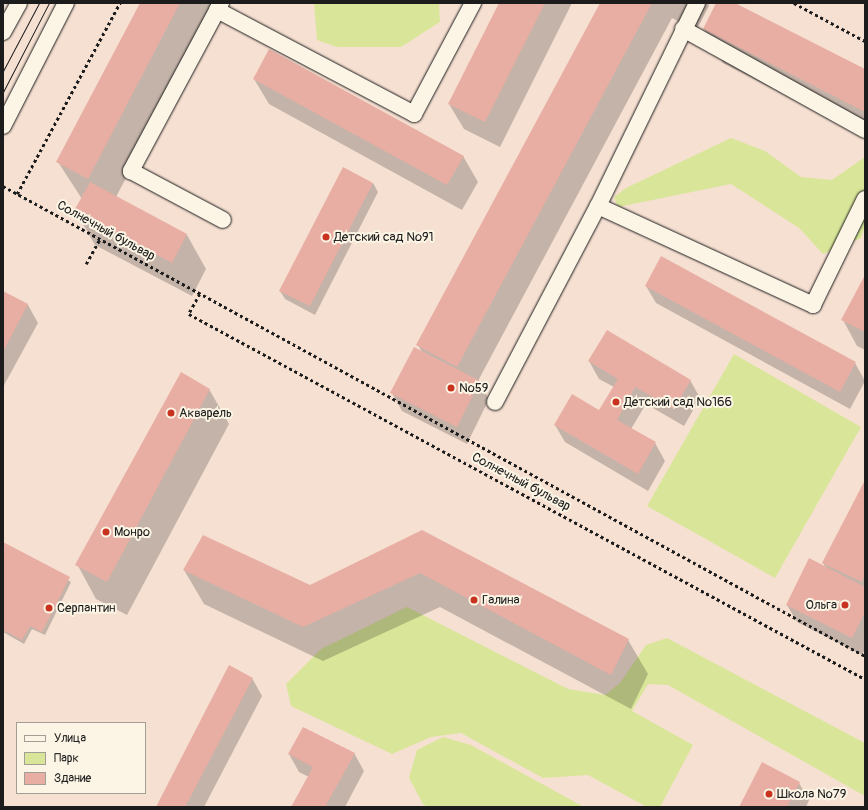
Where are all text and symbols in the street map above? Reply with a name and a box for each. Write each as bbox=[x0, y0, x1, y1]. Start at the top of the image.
street label: Солнечный бульвар bbox=[54, 198, 158, 264]
place label: Детский сад №91 bbox=[334, 229, 434, 245]
marker: Детский сад №91 bbox=[321, 232, 331, 242]
place label: №59 bbox=[459, 380, 489, 396]
marker: №59 bbox=[446, 383, 456, 393]
place label: Детский сад №166 bbox=[624, 394, 732, 410]
marker: Детский сад №166 bbox=[611, 397, 621, 407]
place label: Акварель bbox=[179, 405, 232, 421]
marker: Акварель bbox=[166, 408, 176, 418]
street label: Солнечный бульвар bbox=[469, 449, 573, 515]
place label: Монро bbox=[114, 524, 150, 540]
marker: Монро bbox=[101, 527, 111, 537]
place label: Галина bbox=[482, 592, 519, 608]
marker: Галина bbox=[469, 595, 479, 605]
place label: Ольга bbox=[805, 597, 837, 613]
place label: Серпантин bbox=[57, 600, 115, 616]
marker: Ольга bbox=[840, 600, 850, 610]
marker: Серпантин bbox=[44, 603, 54, 613]
legend bbox=[16, 722, 146, 794]
text: Улица bbox=[54, 731, 86, 746]
text: Парк bbox=[54, 751, 79, 766]
text: Здание bbox=[54, 771, 91, 786]
place label: Школа №79 bbox=[777, 786, 846, 802]
marker: Школа №79 bbox=[764, 789, 774, 799]

